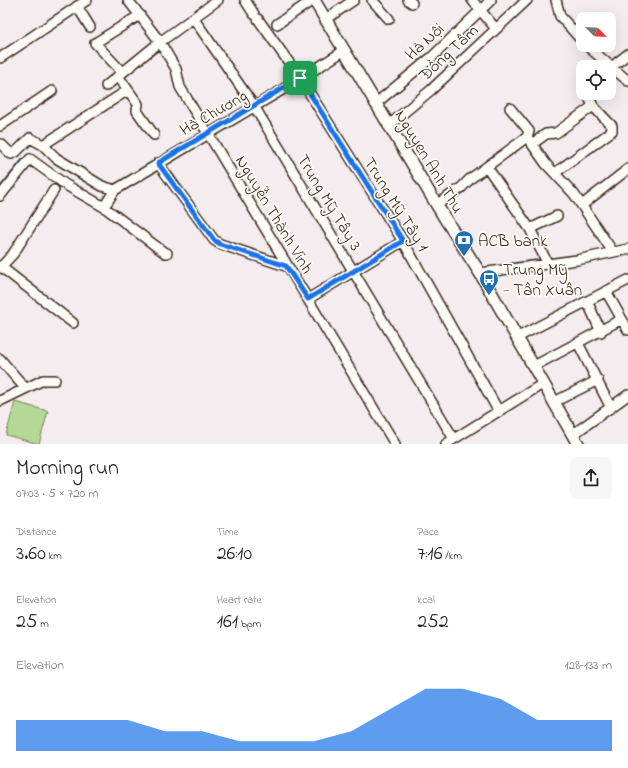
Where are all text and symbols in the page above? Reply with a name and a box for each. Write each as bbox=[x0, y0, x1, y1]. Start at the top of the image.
north arrow bbox=[576, 12, 616, 52]
map controls bbox=[576, 12, 616, 100]
street label: Hà Nội bbox=[400, 18, 450, 67]
street label: Đồng Tâm bbox=[413, 19, 486, 90]
button: locate bbox=[576, 60, 616, 100]
pin bbox=[283, 61, 317, 95]
icon: arrive bbox=[289, 67, 311, 89]
street label: Hà Chương bbox=[175, 84, 253, 145]
street label: Nguyen Anh Thu bbox=[386, 105, 470, 219]
street label: Trung Mỹ Tây 3 bbox=[288, 150, 367, 257]
street label: Nguyễn Thành Vĩnh bbox=[227, 151, 319, 280]
street label: Trung Mỹ Tây 1 bbox=[355, 153, 435, 258]
bank icon: ACB bank bbox=[453, 229, 475, 257]
place label: ACB bank bbox=[478, 229, 548, 254]
place label: Trung Mỹ - Tân Xuân bbox=[503, 258, 582, 303]
bus stop icon: Trung Mỹ - Tân Xuân bbox=[478, 268, 500, 296]
text: Morning run bbox=[16, 453, 119, 485]
button: share bbox=[570, 457, 612, 499]
text: 07:03 · 5 × 720 m bbox=[16, 484, 99, 503]
text: Distance bbox=[16, 524, 57, 540]
text: Time bbox=[217, 524, 238, 540]
text: Pace bbox=[417, 524, 439, 540]
text: 3.60 bbox=[16, 540, 46, 569]
text: 26:10 bbox=[217, 540, 252, 569]
text: 7:16 bbox=[417, 540, 442, 569]
text: km bbox=[46, 548, 62, 564]
text: /km bbox=[442, 548, 462, 564]
text: Elevation bbox=[16, 592, 56, 608]
text: Heart rate bbox=[217, 592, 262, 608]
text: kcal bbox=[417, 592, 435, 608]
text: 25 bbox=[16, 608, 37, 637]
text: 161 bbox=[217, 608, 238, 637]
text: 252 bbox=[417, 608, 449, 637]
text: m bbox=[37, 616, 49, 632]
text: bpm bbox=[238, 616, 261, 632]
text: Elevation bbox=[16, 656, 64, 675]
text: 128–133 m bbox=[565, 656, 612, 675]

